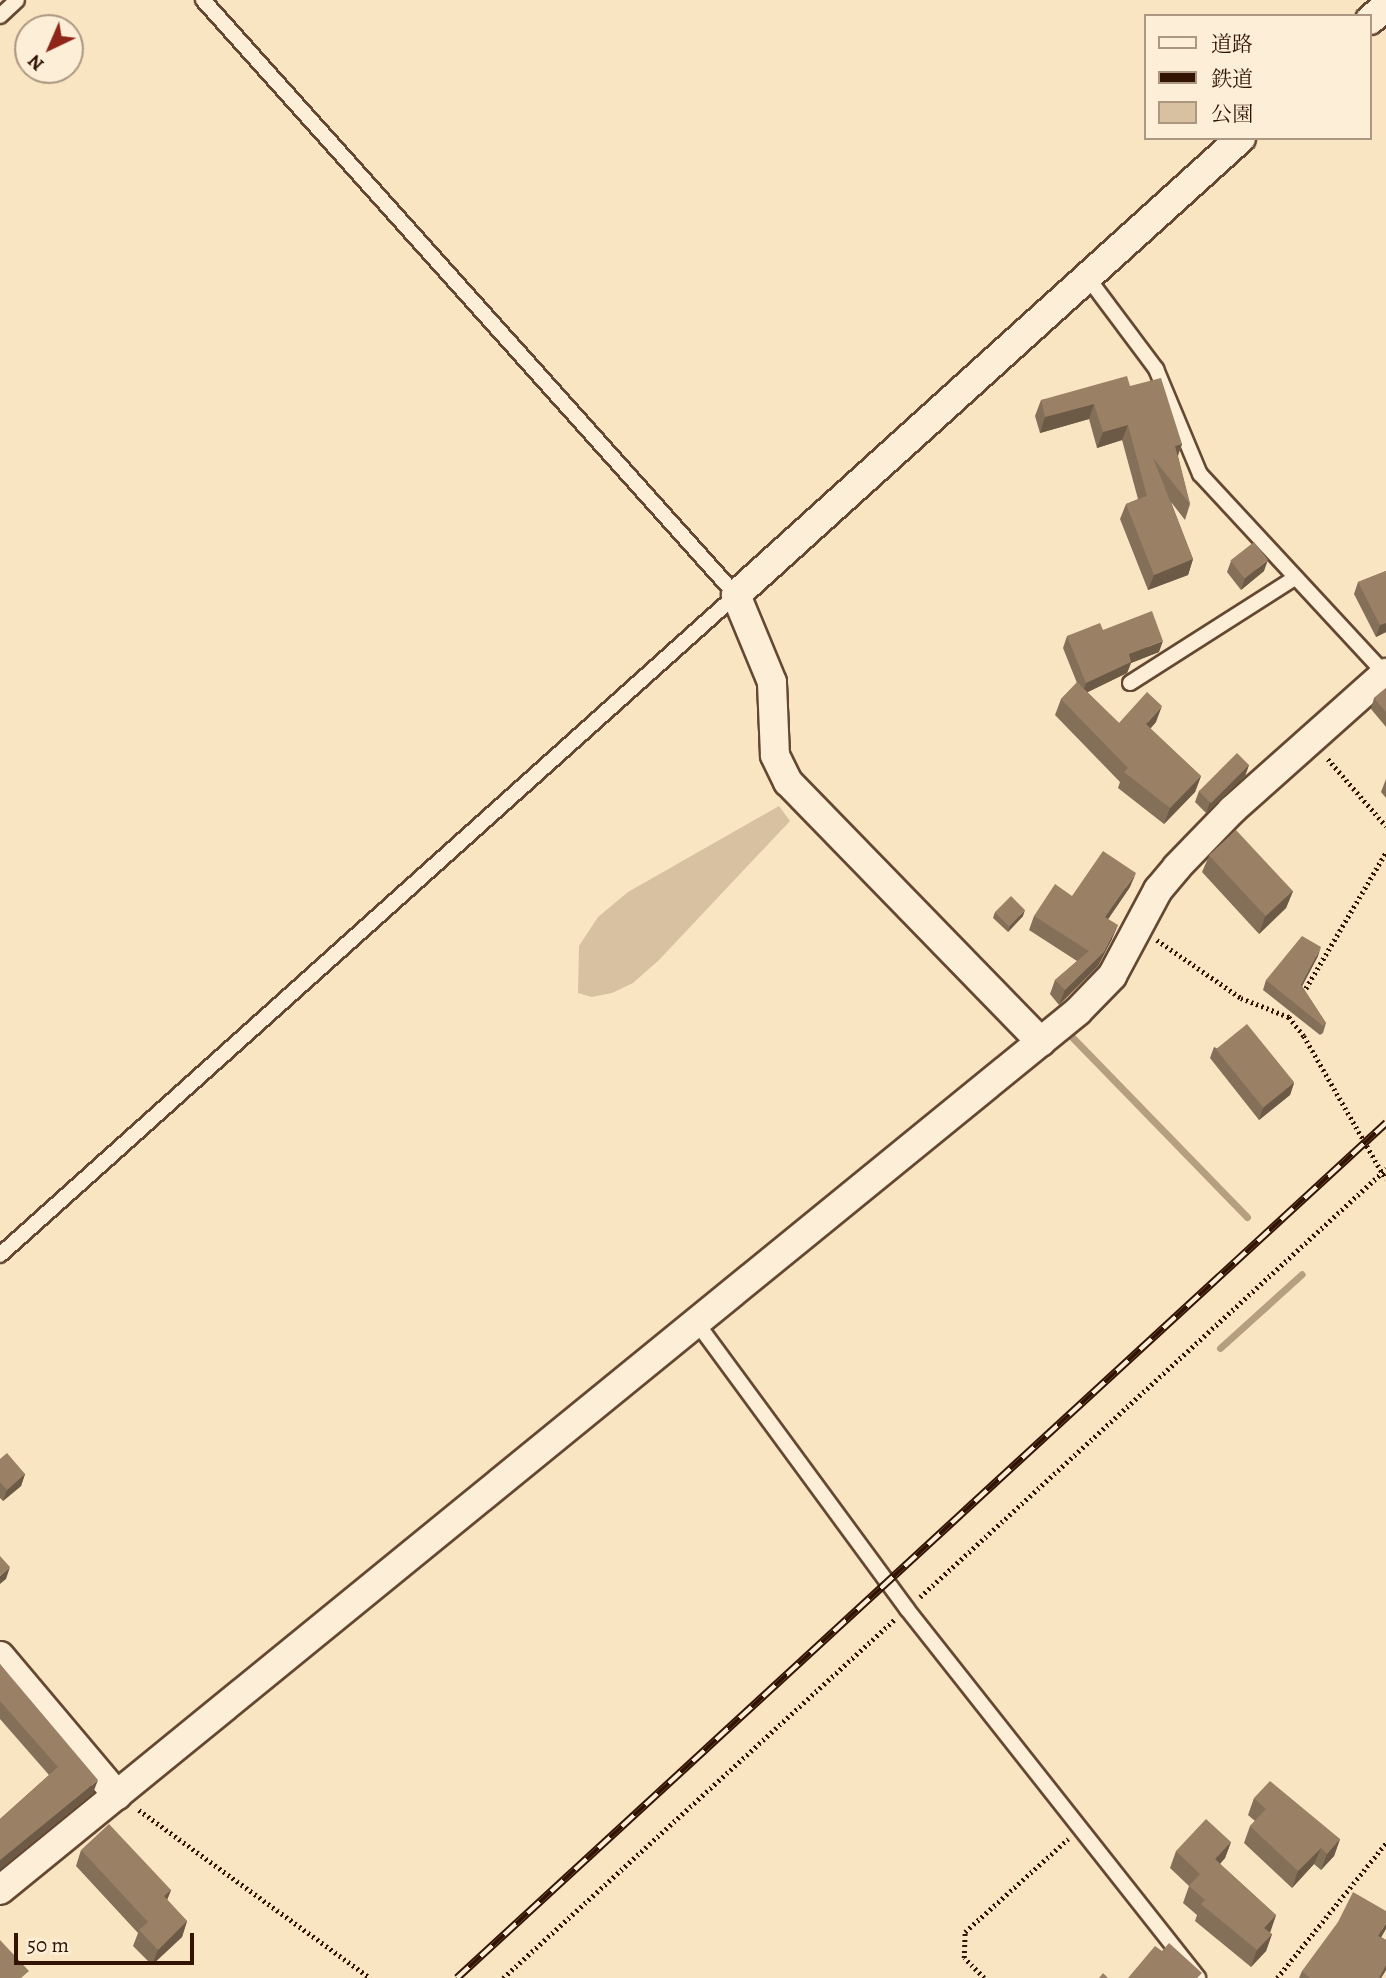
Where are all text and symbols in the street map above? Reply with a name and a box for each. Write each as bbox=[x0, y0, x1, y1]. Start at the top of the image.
north arrow bbox=[14, 14, 84, 84]
legend bbox=[1144, 14, 1372, 140]
text: 道路 bbox=[1211, 30, 1253, 58]
text: N bbox=[22, 49, 50, 77]
text: 鉄道 bbox=[1211, 65, 1253, 93]
text: 公園 bbox=[1211, 100, 1253, 128]
scale bar bbox=[18, 1918, 198, 1962]
text: 50 m bbox=[27, 1931, 69, 1959]

